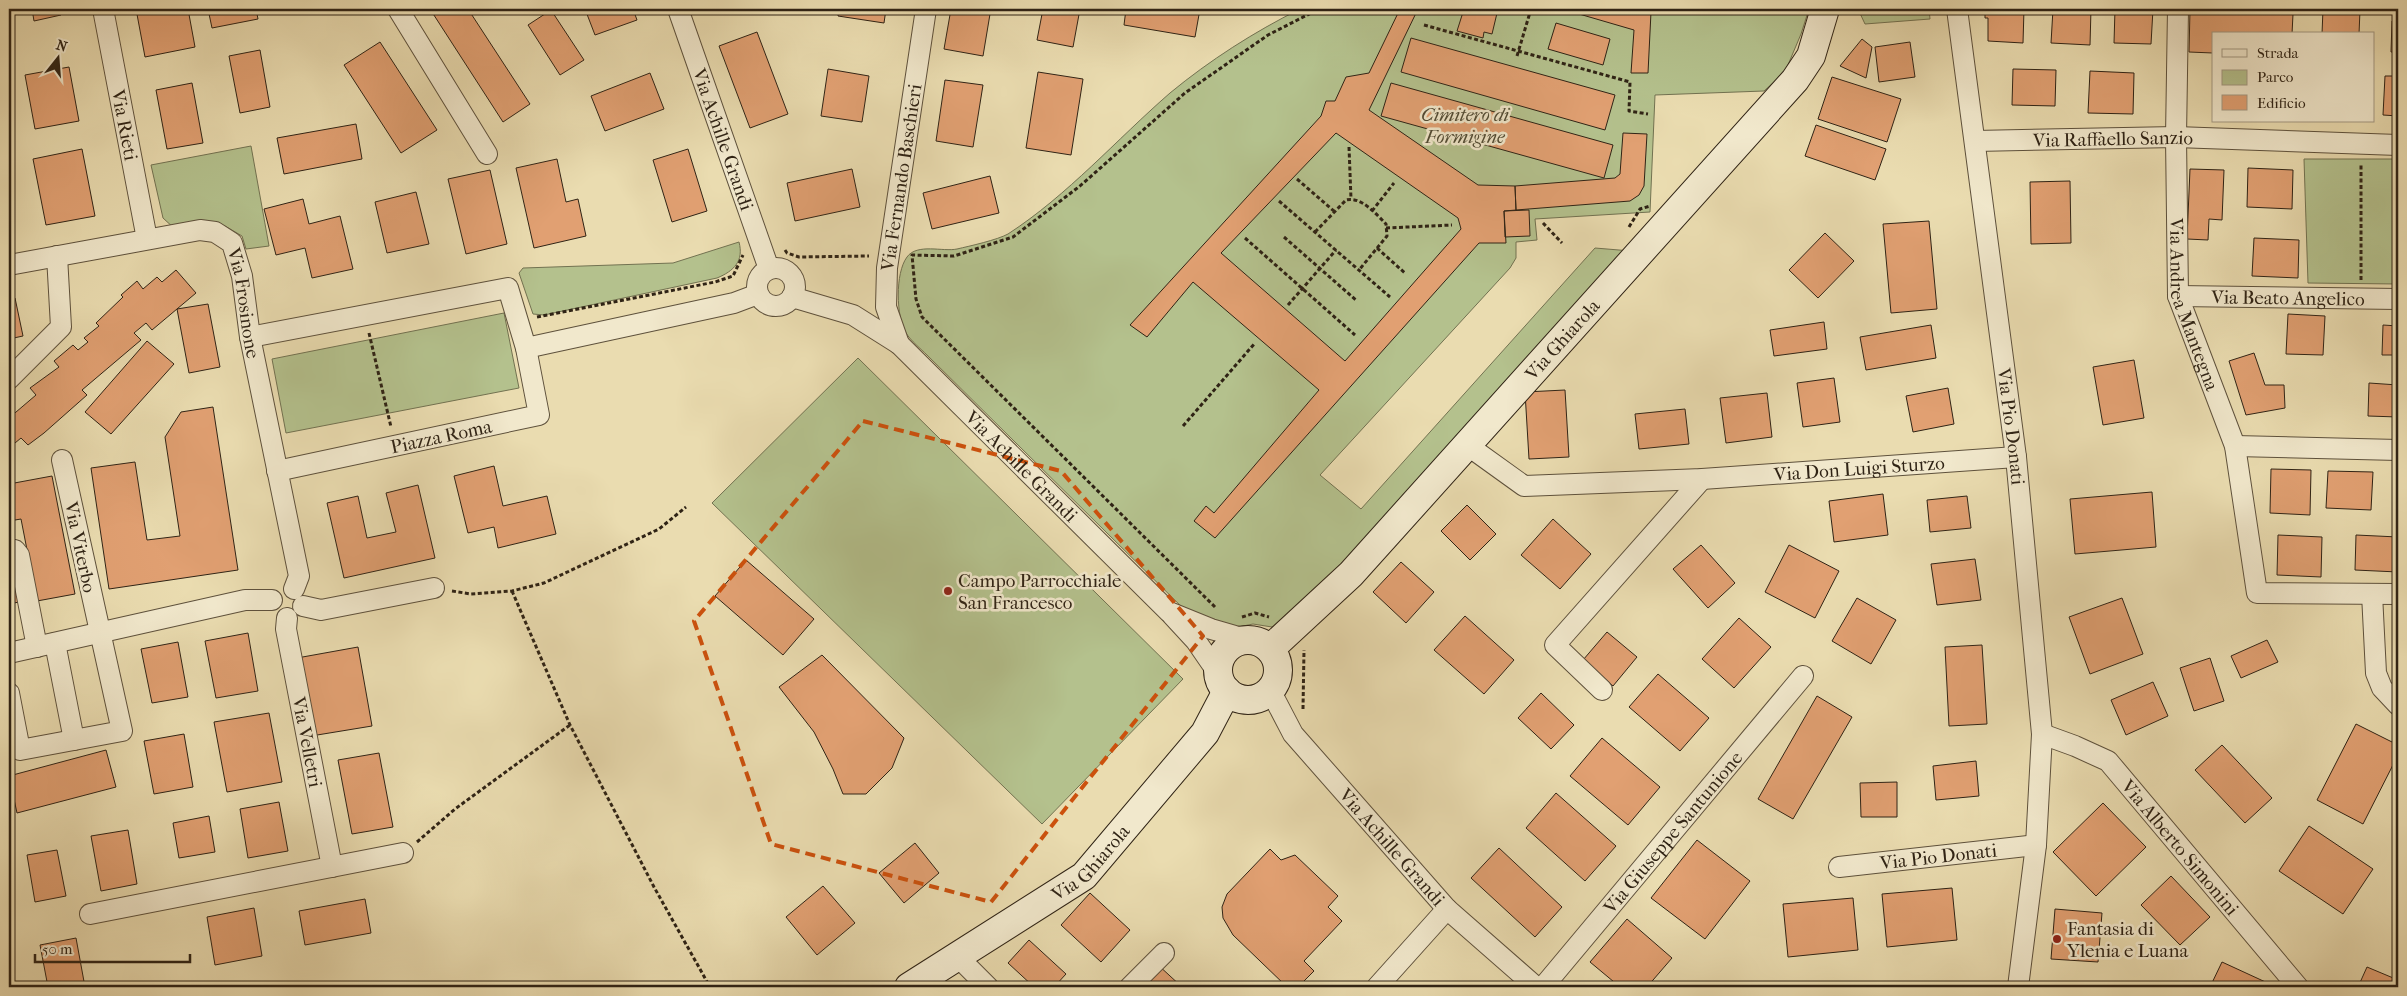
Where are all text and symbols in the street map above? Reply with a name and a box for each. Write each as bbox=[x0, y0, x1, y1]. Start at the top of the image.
north arrow bbox=[32, 32, 82, 82]
legend bbox=[2212, 32, 2374, 122]
text: N bbox=[54, 36, 70, 56]
text: Strada bbox=[2257, 44, 2300, 62]
street label: Via Achille Grandi bbox=[687, 65, 758, 214]
text: Parco bbox=[2257, 68, 2294, 86]
street label: Via Fernando Baschieri bbox=[877, 82, 927, 274]
street label: Via Rieti bbox=[106, 87, 142, 163]
text: Edificio bbox=[2257, 94, 2306, 112]
park label: Cimitero di Formigine bbox=[1421, 104, 1511, 148]
street label: Via Raffaello Sanzio bbox=[2032, 127, 2194, 152]
street label: Via Andrea Mantegna bbox=[2165, 217, 2223, 394]
street label: Via Frosinone bbox=[222, 244, 264, 360]
street label: Via Beato Angelico bbox=[2210, 286, 2365, 311]
street label: Via Ghiarola bbox=[1520, 295, 1605, 386]
street label: Via Pio Donati bbox=[1992, 366, 2029, 486]
street label: Via Achille Grandi bbox=[960, 406, 1082, 527]
street label: Piazza Roma bbox=[388, 415, 494, 458]
street label: Via Don Luigi Sturzo bbox=[1772, 452, 1946, 486]
street label: Via Viterbo bbox=[59, 499, 100, 595]
place label: Campo Parrocchiale San Francesco bbox=[958, 570, 1121, 614]
marker: Campo Parrocchiale San Francesco bbox=[942, 585, 954, 597]
street label: Via Velletri bbox=[287, 694, 326, 790]
street label: Via Giuseppe Santunione bbox=[1599, 747, 1747, 919]
street label: Via Alberto Simonini bbox=[2116, 775, 2243, 920]
street label: Via Achille Grandi bbox=[1333, 784, 1449, 911]
street label: Via Ghiarola bbox=[1047, 820, 1135, 906]
street label: Via Pio Donati bbox=[1878, 839, 1999, 874]
place label: Fantasia di Ylenia e Luana bbox=[2066, 918, 2188, 962]
scale bar bbox=[35, 931, 190, 963]
marker: Fantasia di Ylenia e Luana bbox=[2051, 933, 2063, 945]
text: 50 m bbox=[42, 940, 73, 958]

